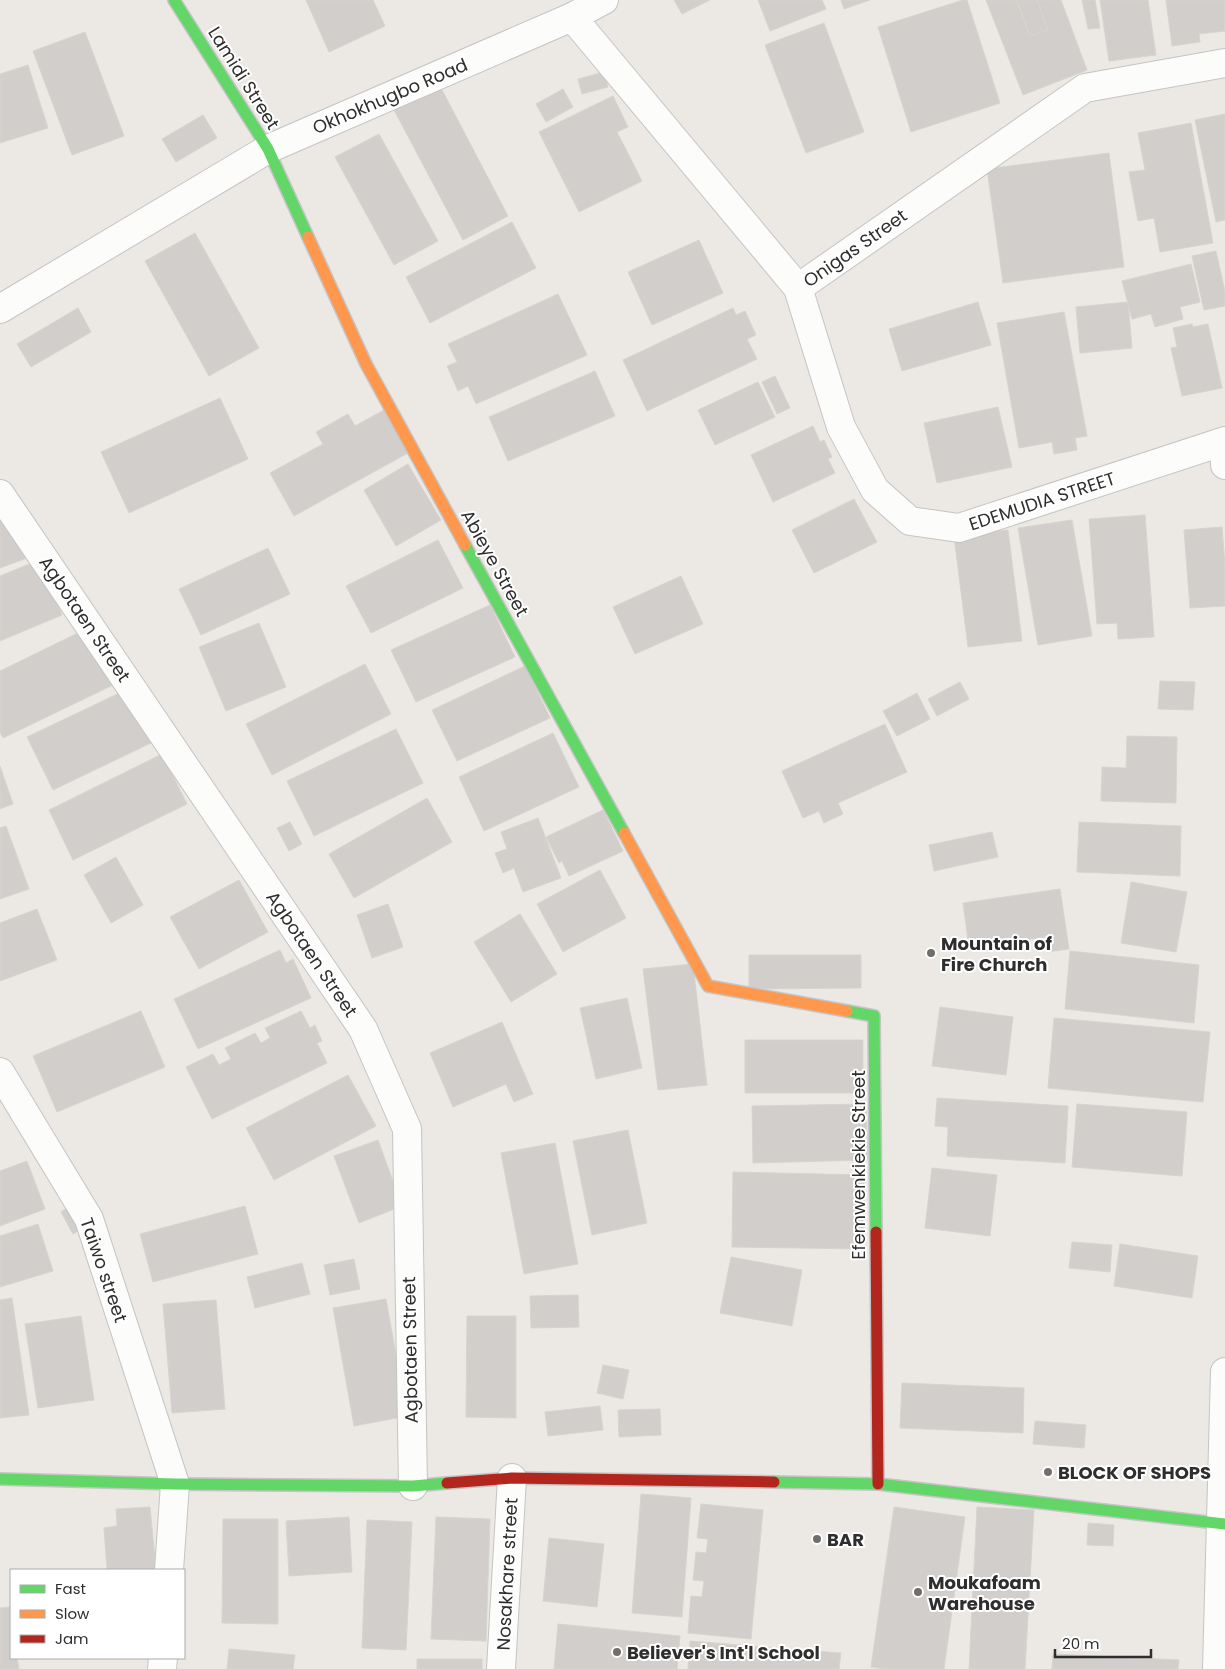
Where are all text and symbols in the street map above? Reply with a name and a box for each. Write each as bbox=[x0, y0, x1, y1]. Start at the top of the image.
street label: Lamidi Street bbox=[202, 22, 286, 134]
street label: Okhokhugbo Road bbox=[309, 52, 471, 140]
street label: Onigas Street bbox=[798, 203, 912, 293]
street label: EDEMUDIA STREET bbox=[966, 465, 1119, 536]
street label: Abieye Street bbox=[455, 505, 535, 621]
street label: Agbotaen Street bbox=[34, 551, 136, 687]
street label: Agbotaen Street bbox=[261, 886, 363, 1022]
place label: Mountain of Fire Church bbox=[941, 931, 1053, 977]
marker: Mountain of Fire Church bbox=[925, 947, 937, 959]
street label: Efemwenkiekie Street bbox=[846, 1070, 871, 1260]
street label: Taiwo street bbox=[74, 1214, 134, 1326]
street label: Agbotaen Street bbox=[396, 1276, 424, 1424]
place label: BLOCK OF SHOPS bbox=[1058, 1460, 1211, 1485]
marker: BLOCK OF SHOPS bbox=[1042, 1466, 1054, 1478]
street label: Nosakhare street bbox=[491, 1497, 523, 1651]
place label: BAR bbox=[827, 1527, 864, 1552]
marker: BAR bbox=[811, 1533, 823, 1545]
legend bbox=[10, 1569, 185, 1659]
place label: Moukafoam Warehouse bbox=[928, 1570, 1041, 1616]
text: Fast bbox=[55, 1578, 86, 1599]
marker: Moukafoam Warehouse bbox=[912, 1586, 924, 1598]
text: Slow bbox=[55, 1603, 90, 1624]
scale bar bbox=[1055, 1626, 1151, 1658]
text: Jam bbox=[55, 1628, 89, 1649]
text: 20 m bbox=[1062, 1633, 1100, 1654]
place label: Believer's Int'l School bbox=[627, 1640, 820, 1665]
marker: Believer's Int'l School bbox=[611, 1646, 623, 1658]

